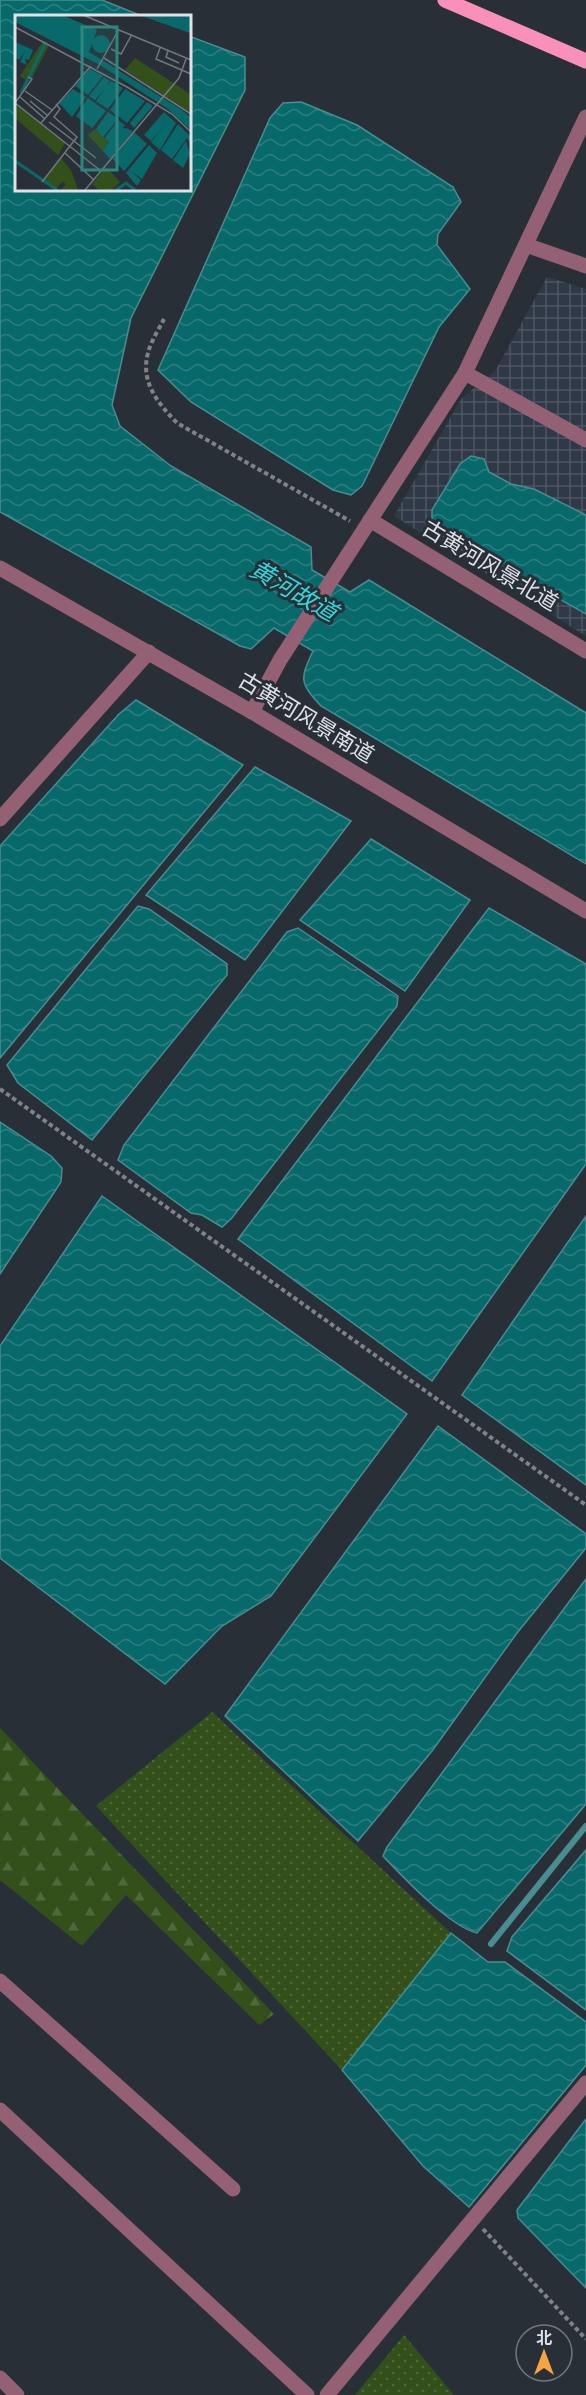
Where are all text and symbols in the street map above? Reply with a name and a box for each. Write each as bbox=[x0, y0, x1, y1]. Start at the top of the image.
inset map bbox=[15, 15, 190, 190]
street label: 古黄河风景北道 bbox=[418, 516, 562, 615]
water label: 黄河故道 bbox=[245, 556, 344, 628]
street label: 古黄河风景南道 bbox=[234, 668, 378, 767]
north arrow bbox=[514, 2323, 574, 2383]
text: 北 bbox=[536, 2330, 552, 2347]

